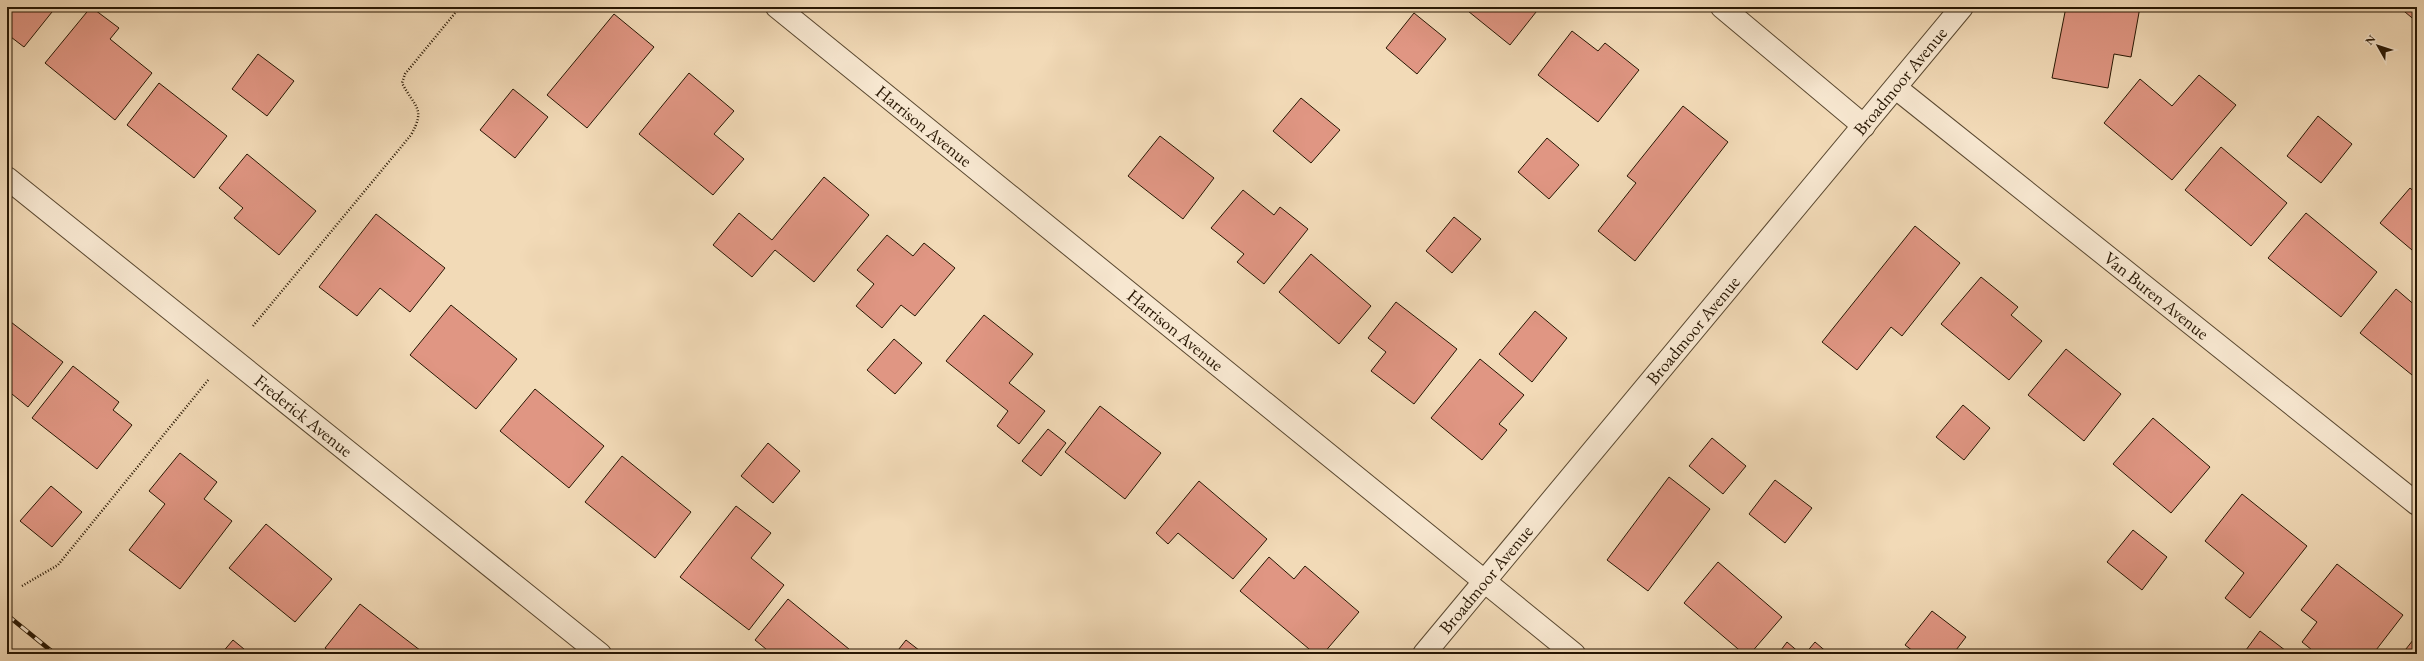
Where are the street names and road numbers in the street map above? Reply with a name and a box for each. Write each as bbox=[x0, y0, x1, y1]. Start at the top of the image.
street label: Broadmoor Avenue bbox=[1848, 22, 1952, 140]
street label: Harrison Avenue bbox=[871, 80, 977, 172]
street label: Van Buren Avenue bbox=[2099, 246, 2214, 344]
street label: Broadmoor Avenue bbox=[1641, 271, 1745, 389]
street label: Harrison Avenue bbox=[1123, 284, 1229, 376]
street label: Frederick Avenue bbox=[250, 369, 358, 462]
street label: Broadmoor Avenue bbox=[1434, 520, 1538, 638]

